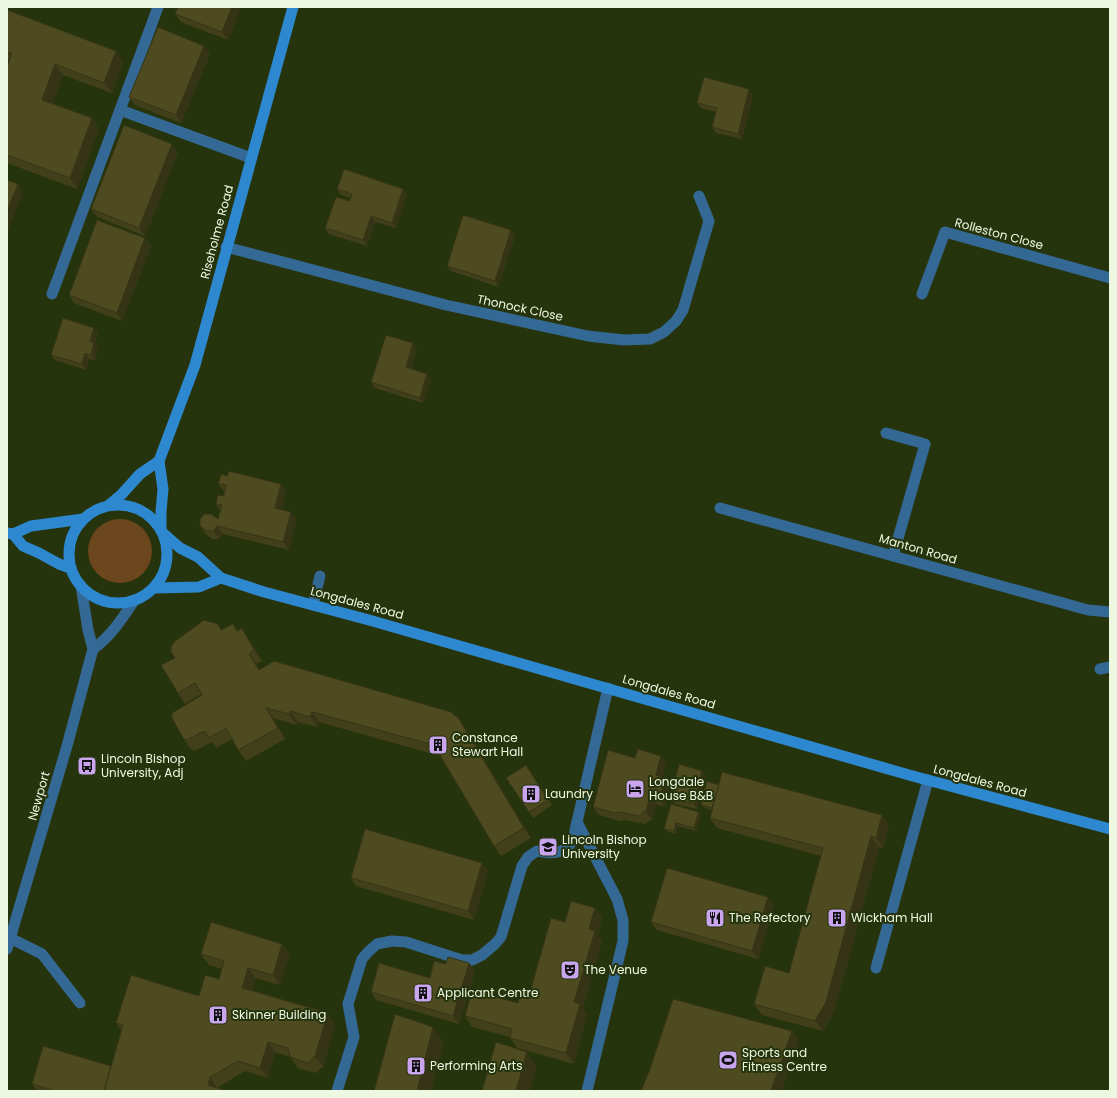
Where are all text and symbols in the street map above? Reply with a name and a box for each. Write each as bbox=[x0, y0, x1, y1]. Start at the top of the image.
street label: Riseholme Road bbox=[196, 183, 237, 281]
street label: Rolleston Close bbox=[953, 214, 1045, 254]
street label: Thonock Close bbox=[476, 290, 565, 325]
street label: Manton Road bbox=[877, 529, 959, 568]
street label: Longdales Road bbox=[309, 582, 406, 623]
street label: Longdales Road bbox=[621, 670, 718, 713]
place label: Constance Stewart Hall bbox=[452, 729, 523, 760]
building icon: Constance Stewart Hall bbox=[427, 734, 449, 756]
place label: Lincoln Bishop University, Adj bbox=[101, 750, 186, 781]
bus stop icon: Lincoln Bishop University, Adj bbox=[76, 755, 98, 777]
street label: Longdales Road bbox=[932, 760, 1029, 801]
street label: Newport bbox=[23, 769, 54, 822]
place label: Longdale House B&B bbox=[649, 773, 713, 804]
hotel icon: Longdale House B&B bbox=[624, 778, 646, 800]
building icon: Laundry bbox=[520, 783, 542, 805]
place label: Laundry bbox=[545, 785, 593, 802]
place label: Lincoln Bishop University bbox=[562, 831, 647, 862]
school or university icon: Lincoln Bishop University bbox=[537, 836, 559, 858]
restaurant icon: The Refectory bbox=[704, 907, 726, 929]
building icon: Wickham Hall bbox=[826, 907, 848, 929]
place label: The Refectory bbox=[729, 909, 811, 926]
place label: Wickham Hall bbox=[851, 909, 933, 926]
theatre icon: The Venue bbox=[559, 959, 581, 981]
place label: The Venue bbox=[584, 961, 647, 978]
building icon: Applicant Centre bbox=[412, 982, 434, 1004]
place label: Applicant Centre bbox=[437, 984, 539, 1001]
building icon: Skinner Building bbox=[207, 1004, 229, 1026]
place label: Skinner Building bbox=[232, 1006, 326, 1023]
place label: Sports and Fitness Centre bbox=[742, 1044, 827, 1075]
sports icon: Sports and Fitness Centre bbox=[717, 1049, 739, 1071]
building icon: Performing Arts bbox=[405, 1055, 427, 1077]
place label: Performing Arts bbox=[430, 1057, 522, 1074]

